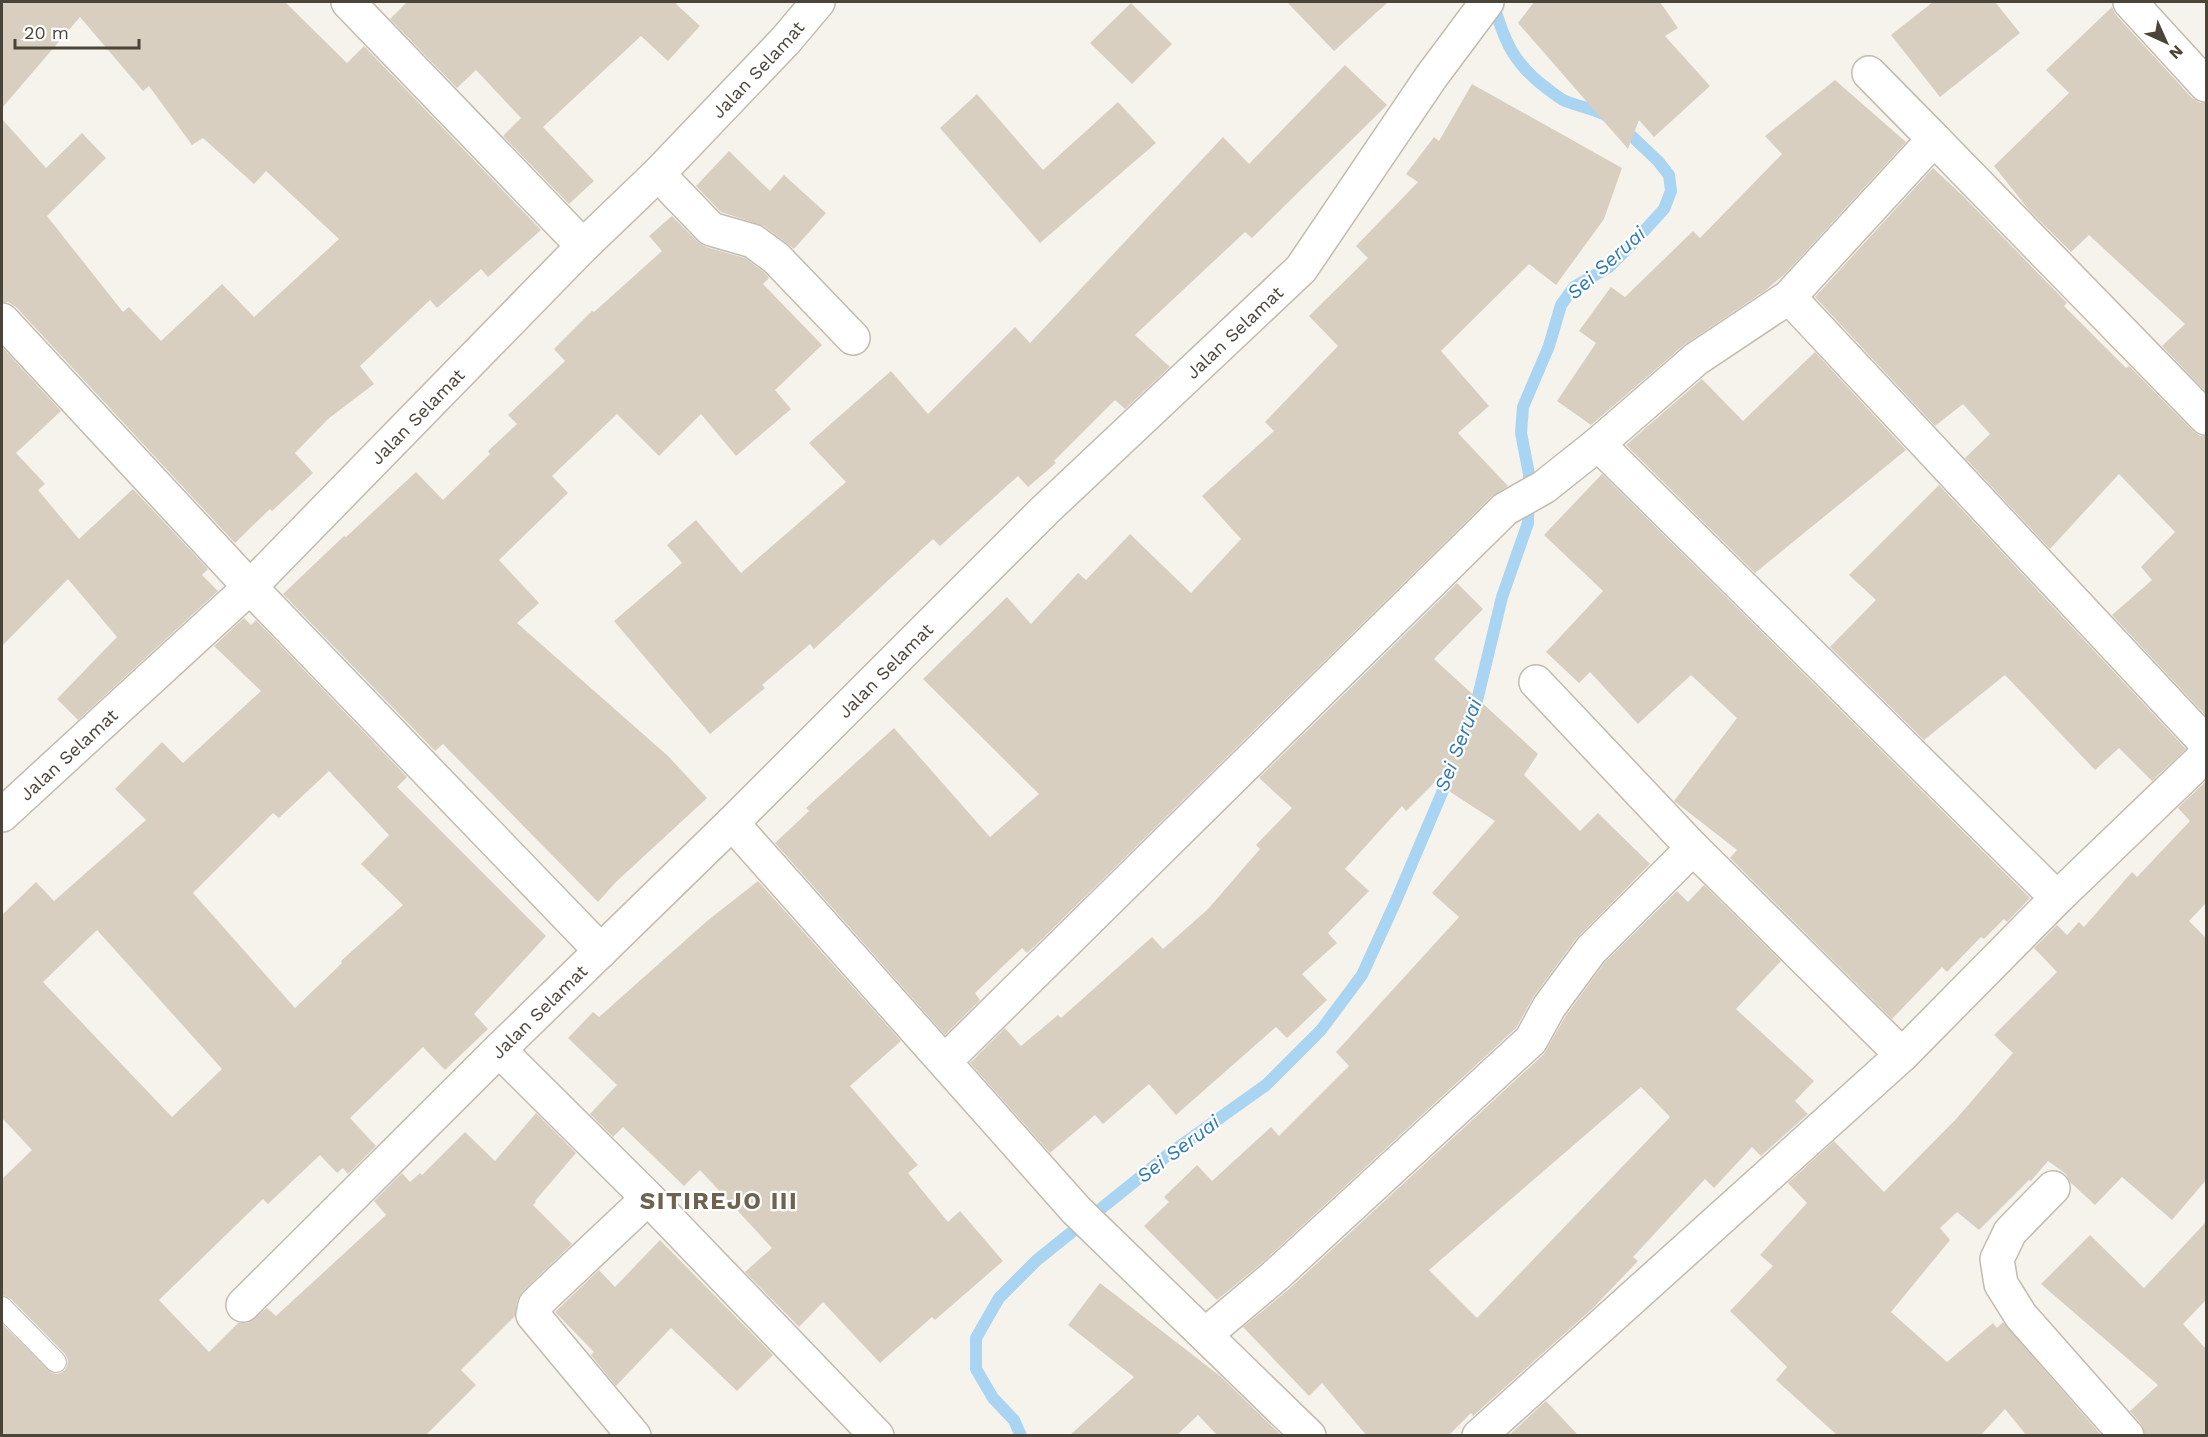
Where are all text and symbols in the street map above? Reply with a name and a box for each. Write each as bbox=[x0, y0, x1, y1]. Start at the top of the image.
scale bar bbox=[15, 12, 140, 50]
north arrow bbox=[2136, 12, 2196, 72]
street label: Jalan Selamat bbox=[707, 16, 808, 122]
text: 20 m bbox=[24, 22, 69, 43]
text: N bbox=[2165, 41, 2187, 63]
water label: Sei Seruai bbox=[1562, 221, 1651, 305]
street label: Jalan Selamat bbox=[1181, 281, 1287, 383]
street label: Jalan Selamat bbox=[366, 363, 469, 468]
street label: Jalan Selamat bbox=[833, 618, 937, 722]
water label: Sei Seruai bbox=[1429, 694, 1487, 795]
street label: Jalan Selamat bbox=[15, 704, 122, 804]
street label: Jalan Selamat bbox=[487, 960, 591, 1062]
water label: Sei Seruai bbox=[1132, 1110, 1225, 1188]
district label: SITIREJO III bbox=[640, 1187, 798, 1215]

